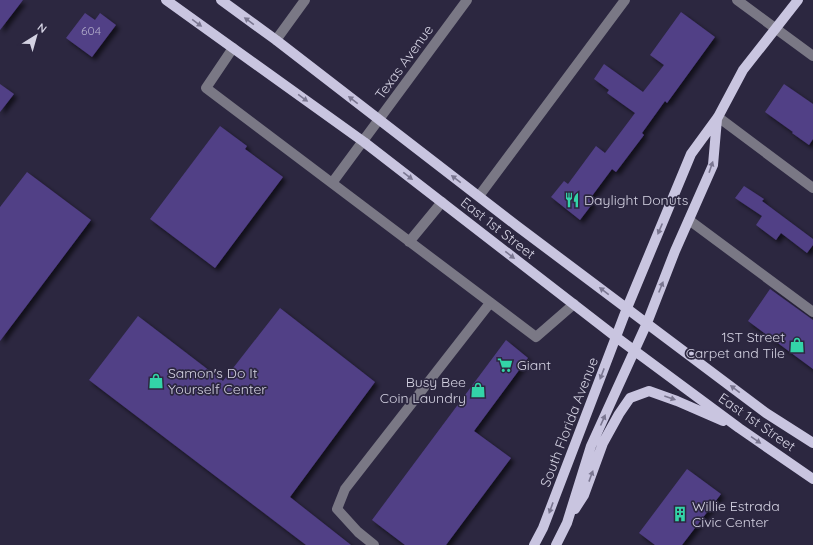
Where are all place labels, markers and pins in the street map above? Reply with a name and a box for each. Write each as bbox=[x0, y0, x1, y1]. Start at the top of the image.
restaurant icon: Daylight Donuts bbox=[563, 191, 581, 209]
place label: Daylight Donuts bbox=[584, 191, 688, 209]
place label: 1ST Street Carpet and Tile bbox=[686, 328, 785, 362]
shop icon: 1ST Street Carpet and Tile bbox=[788, 336, 806, 354]
supermarket icon: Giant bbox=[496, 356, 514, 374]
place label: Giant bbox=[517, 356, 551, 374]
place label: Samon's Do It Yourself Center bbox=[168, 364, 267, 398]
shop icon: Samon's Do It Yourself Center bbox=[147, 372, 165, 390]
place label: Busy Bee Coin Laundry bbox=[380, 373, 466, 407]
shop icon: Busy Bee Coin Laundry bbox=[469, 381, 487, 399]
place label: Willie Estrada Civic Center bbox=[692, 497, 780, 531]
building icon: Willie Estrada Civic Center bbox=[671, 505, 689, 523]

